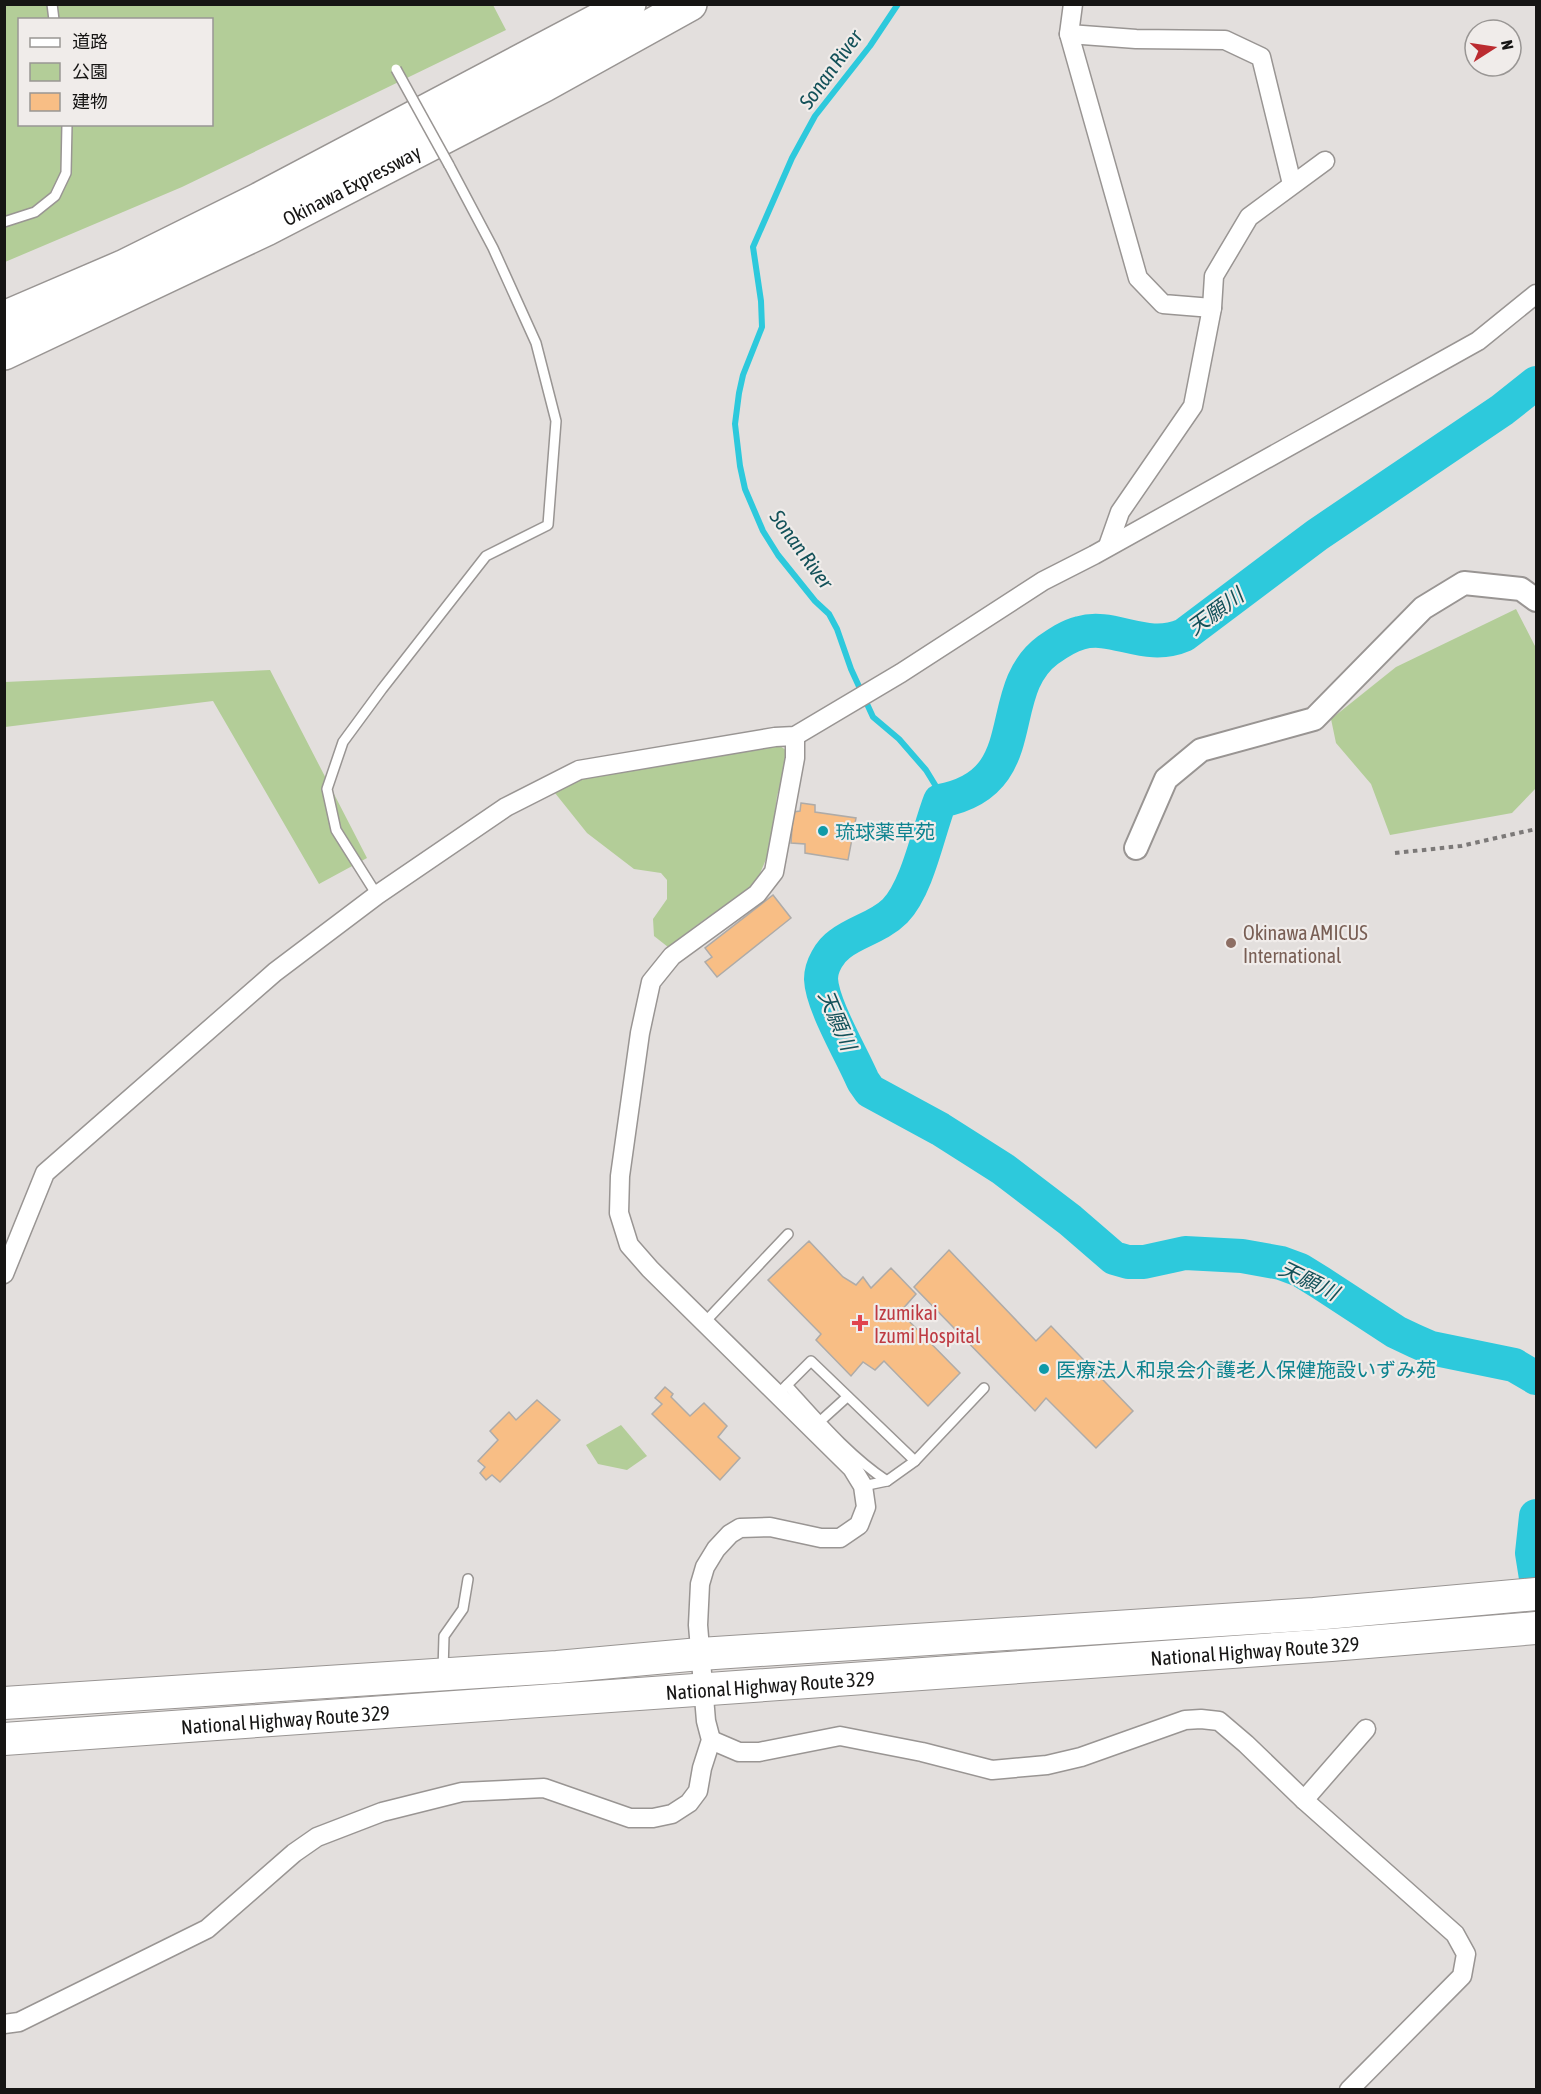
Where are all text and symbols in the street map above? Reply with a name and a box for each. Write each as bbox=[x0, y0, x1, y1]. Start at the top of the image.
legend bbox=[18, 18, 213, 126]
north arrow bbox=[1463, 18, 1523, 78]
water label: Sonan River bbox=[793, 24, 867, 114]
text: 道路 bbox=[72, 31, 108, 52]
text: N bbox=[1498, 38, 1517, 51]
text: 公園 bbox=[72, 61, 108, 82]
text: 建物 bbox=[72, 91, 108, 112]
street label: Okinawa Expressway bbox=[279, 140, 424, 230]
water label: Sonan River bbox=[765, 504, 839, 594]
water label: 天願川 bbox=[1182, 582, 1249, 639]
place label: 琉球薬草苑 bbox=[835, 820, 935, 843]
marker: 琉球薬草苑 bbox=[816, 824, 830, 838]
place label: Okinawa AMICUS International bbox=[1243, 921, 1368, 967]
marker: Okinawa AMICUS International bbox=[1224, 936, 1238, 950]
water label: 天願川 bbox=[815, 986, 862, 1056]
water label: 天願川 bbox=[1275, 1255, 1344, 1305]
place label: Izumikai Izumi Hospital bbox=[874, 1301, 981, 1347]
marker: Izumikai Izumi Hospital bbox=[851, 1314, 869, 1332]
place label: 医療法人和泉会介護老人保健施設いずみ苑 bbox=[1056, 1358, 1436, 1381]
marker: 医療法人和泉会介護老人保健施設いずみ苑 bbox=[1037, 1362, 1051, 1376]
street label: National Highway Route 329 bbox=[1150, 1631, 1360, 1669]
street label: National Highway Route 329 bbox=[665, 1666, 875, 1704]
street label: National Highway Route 329 bbox=[180, 1700, 390, 1738]

